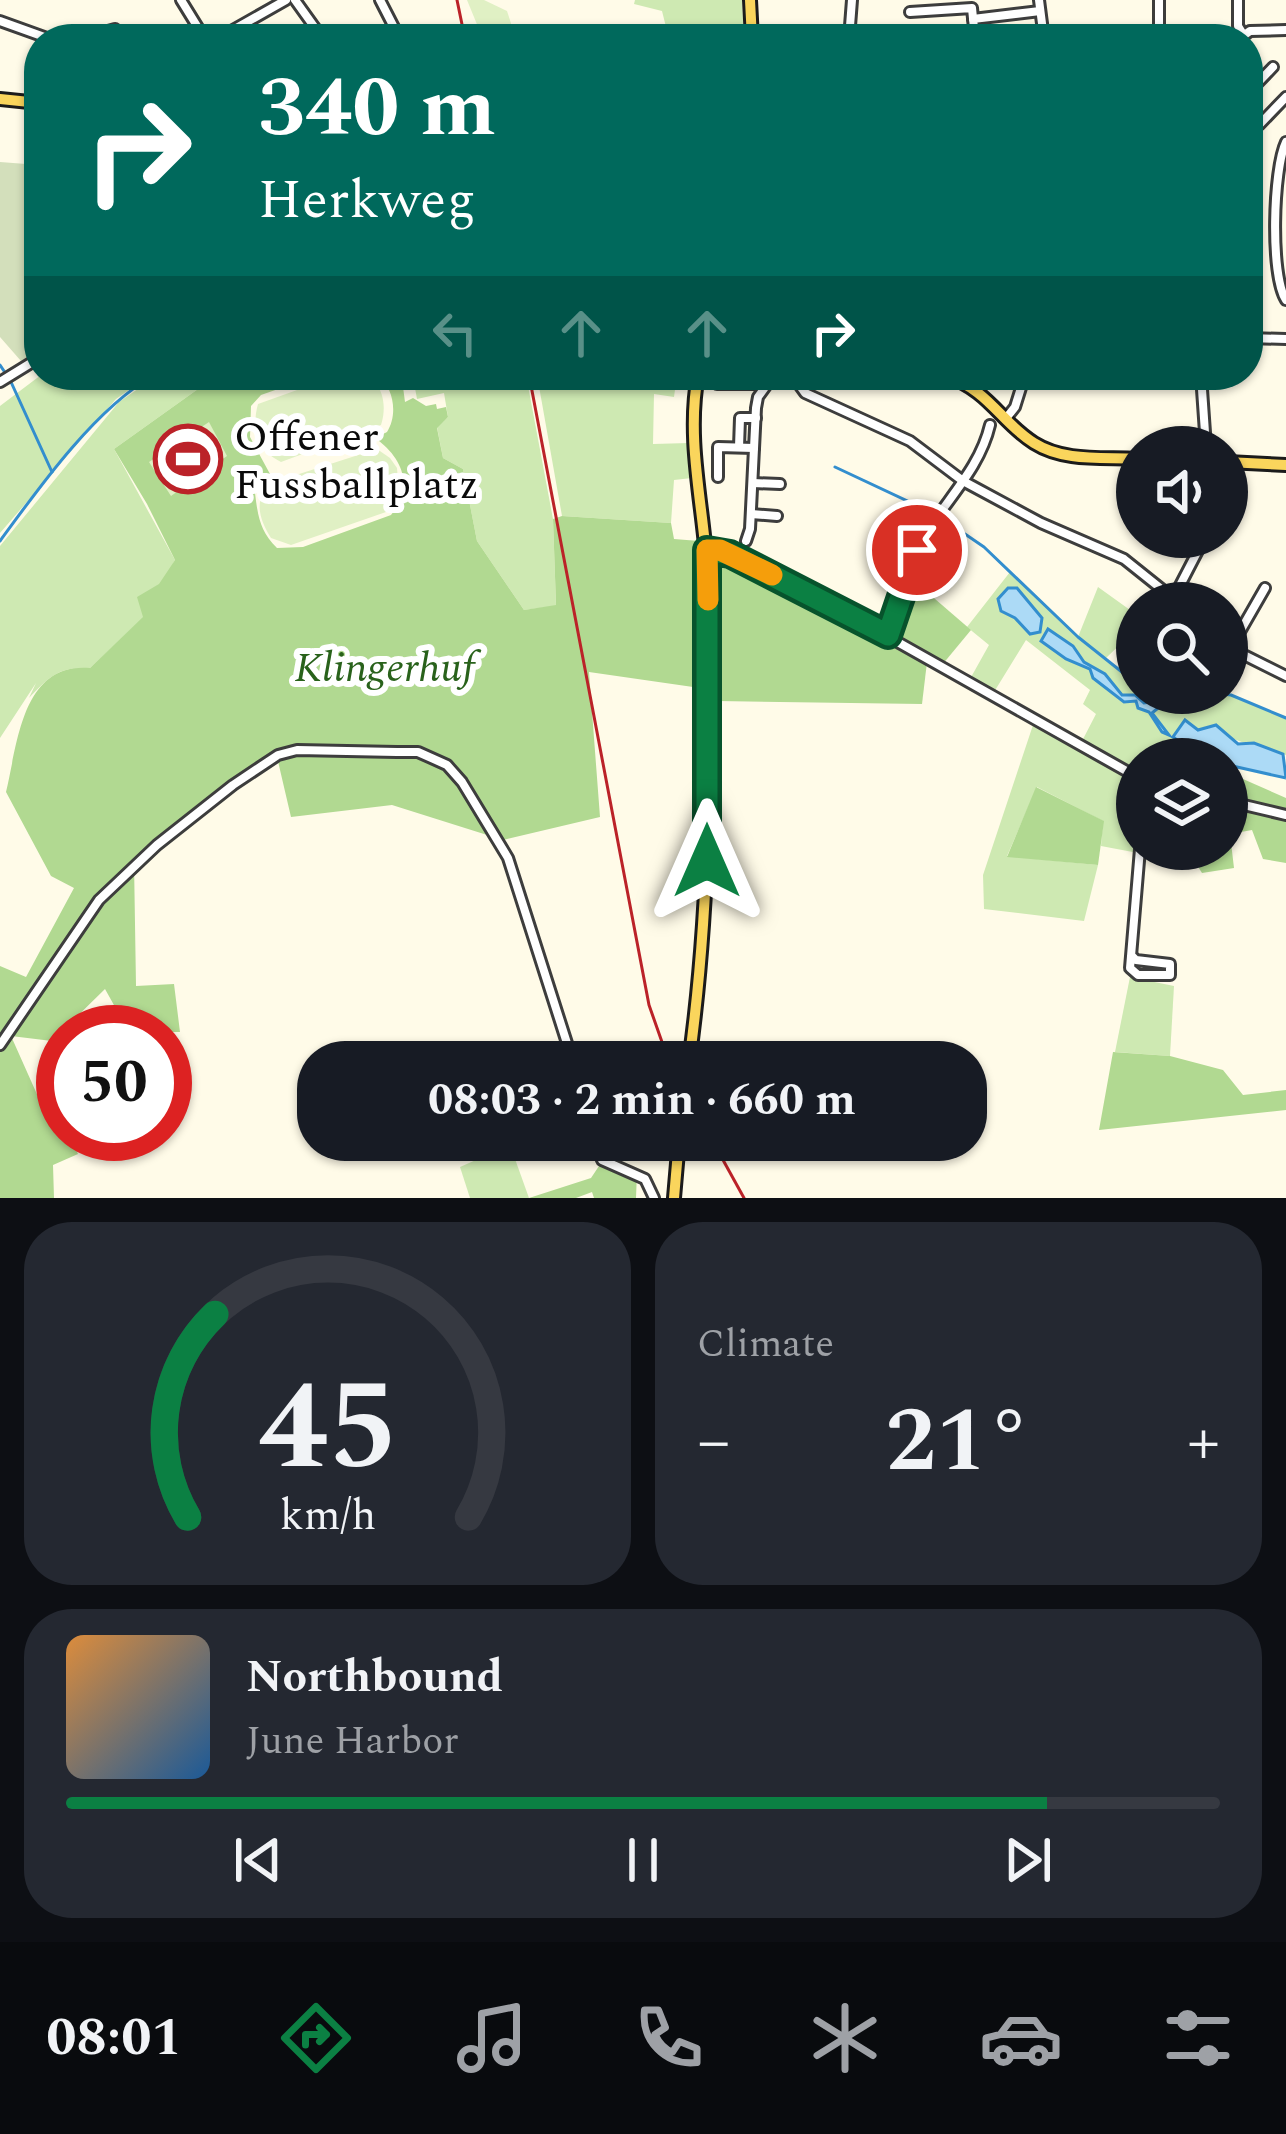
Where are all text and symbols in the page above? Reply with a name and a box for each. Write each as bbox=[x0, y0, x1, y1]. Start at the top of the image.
text: 340 m bbox=[258, 45, 496, 173]
icon: right bbox=[60, 72, 216, 228]
text: Herkweg bbox=[258, 160, 476, 242]
icon: left bbox=[422, 300, 488, 366]
icon: ahead bbox=[548, 300, 614, 366]
icon: ahead bbox=[674, 300, 740, 366]
icon: right bbox=[800, 300, 866, 366]
place label: Offener Fussballplatz bbox=[234, 406, 479, 517]
sports icon: Offener Fussballplatz bbox=[153, 424, 223, 494]
map controls bbox=[1116, 426, 1248, 870]
button: sound bbox=[1116, 426, 1248, 558]
pin bbox=[866, 499, 968, 601]
icon: arrive bbox=[884, 517, 950, 583]
button: search bbox=[1116, 582, 1248, 714]
park label: Klingerhuf bbox=[295, 637, 482, 700]
button: layers bbox=[1116, 738, 1248, 870]
position arrow bbox=[644, 798, 770, 924]
speed limit sign: 50 bbox=[36, 1005, 192, 1161]
text: 08:03 · 2 min · 660 m bbox=[428, 1066, 856, 1135]
text: Climate bbox=[697, 1315, 834, 1374]
text: 45 bbox=[257, 1334, 398, 1524]
text: 21° bbox=[886, 1374, 1031, 1511]
text: − bbox=[697, 1392, 730, 1493]
text: + bbox=[1187, 1392, 1220, 1493]
text: km/h bbox=[279, 1483, 376, 1548]
text: Northbound bbox=[246, 1643, 503, 1712]
text: June Harbor bbox=[246, 1712, 459, 1771]
icon: previous bbox=[225, 1827, 291, 1893]
icon: pause bbox=[610, 1827, 676, 1893]
icon: next bbox=[995, 1827, 1061, 1893]
icon: directions bbox=[274, 1996, 358, 2080]
icon: music bbox=[450, 1996, 534, 2080]
icon: phone bbox=[627, 1996, 711, 2080]
icon: climate bbox=[803, 1996, 887, 2080]
icon: car bbox=[979, 1996, 1063, 2080]
icon: filters bbox=[1156, 1996, 1240, 2080]
text: 08:01 bbox=[46, 1997, 182, 2079]

